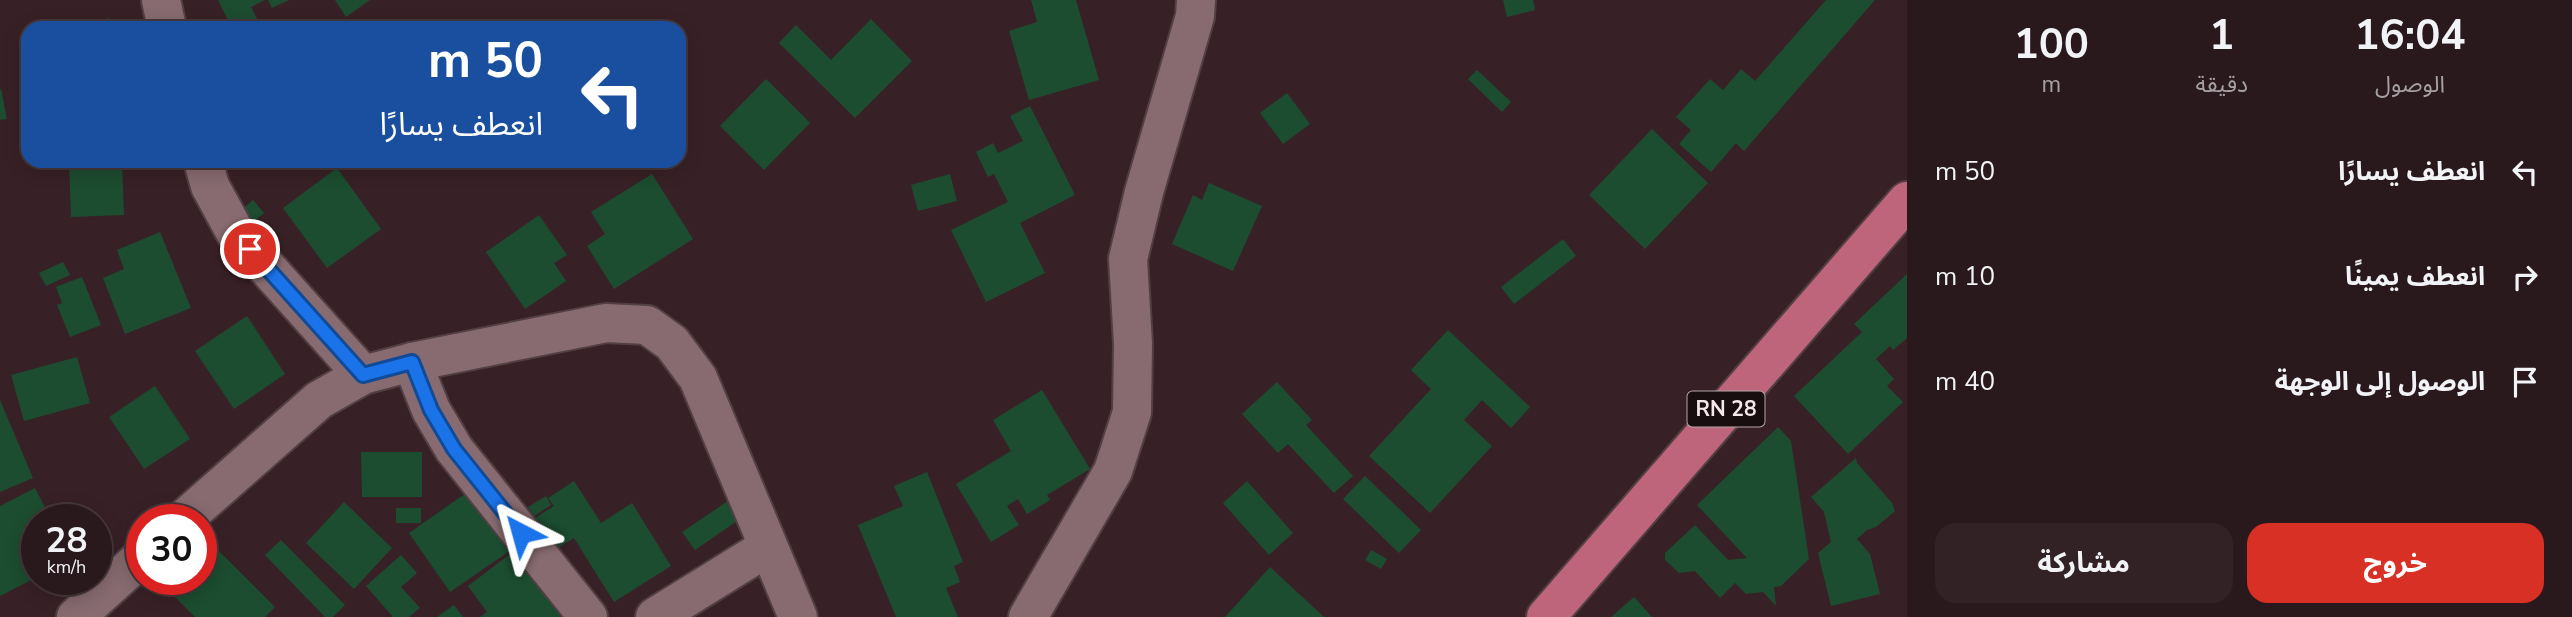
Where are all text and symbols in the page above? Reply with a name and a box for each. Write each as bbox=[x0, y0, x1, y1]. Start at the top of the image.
text: 1 bbox=[2209, 7, 2234, 64]
text: 16:04 bbox=[2354, 7, 2466, 64]
text: 100 bbox=[2013, 16, 2089, 73]
text: 50 m bbox=[428, 27, 543, 94]
icon: left bbox=[567, 49, 658, 140]
text: m bbox=[2041, 69, 2061, 100]
text: دقيقة bbox=[2196, 69, 2248, 100]
text: الوصول bbox=[2375, 69, 2445, 100]
text: انعطف يسارًا bbox=[379, 103, 543, 146]
icon: left bbox=[2506, 153, 2544, 191]
text: 50 m bbox=[1935, 154, 1995, 189]
text: انعطف يسارًا bbox=[2338, 154, 2485, 189]
pin bbox=[220, 219, 280, 279]
icon: arrive bbox=[231, 230, 269, 268]
icon: right bbox=[2506, 258, 2544, 296]
text: 10 m bbox=[1935, 259, 1995, 294]
text: انعطف يمينًا bbox=[2345, 259, 2485, 294]
icon: arrive bbox=[2506, 363, 2544, 401]
text: 40 m bbox=[1935, 364, 1995, 399]
text: الوصول إلى الوجهة bbox=[2275, 364, 2485, 399]
road number: RN 28 bbox=[1688, 392, 1764, 426]
position arrow bbox=[484, 496, 558, 570]
speed limit sign: 30 bbox=[126, 504, 217, 595]
text: 28 bbox=[45, 517, 88, 564]
button: مشاركة bbox=[1935, 523, 2233, 603]
button: خروج bbox=[2247, 523, 2544, 603]
text: km/h bbox=[47, 555, 86, 579]

